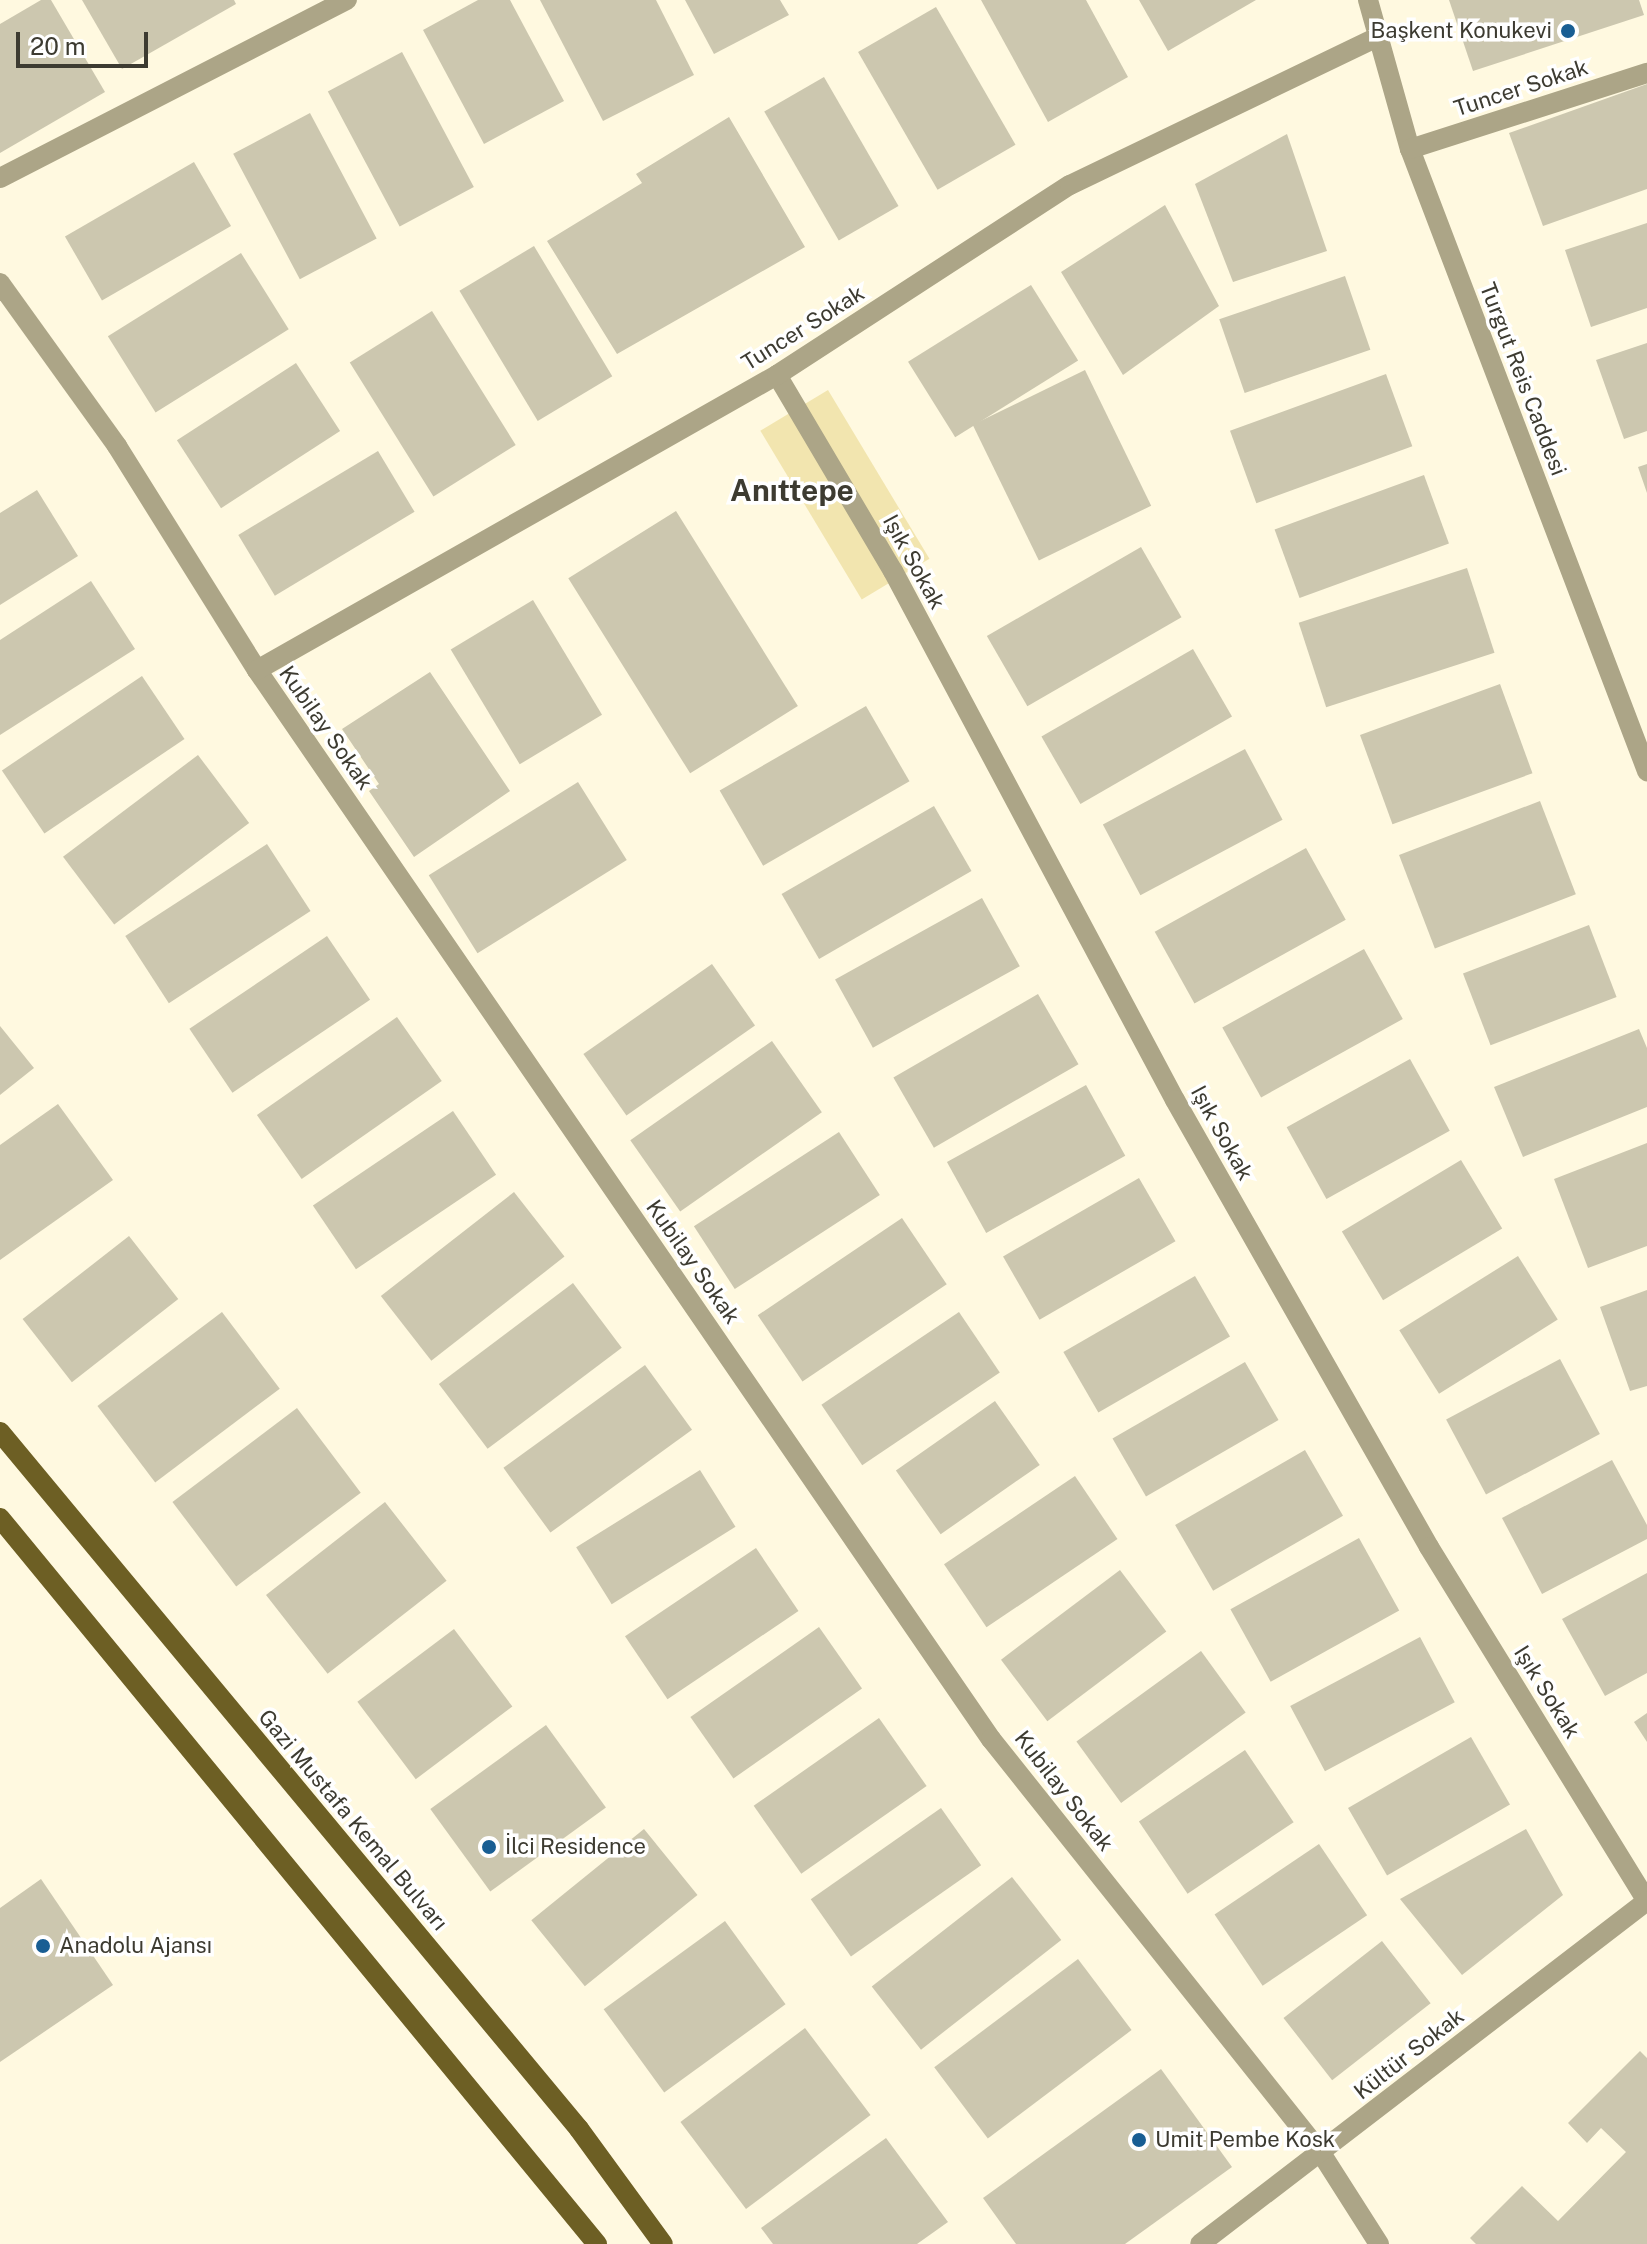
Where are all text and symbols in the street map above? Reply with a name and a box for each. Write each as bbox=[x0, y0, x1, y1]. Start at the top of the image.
scale bar bbox=[20, 16, 152, 66]
place label: Başkent Konukevi bbox=[1371, 18, 1552, 44]
marker: Başkent Konukevi bbox=[1559, 22, 1577, 40]
text: 20 m bbox=[30, 32, 86, 60]
street label: Tuncer Sokak bbox=[1451, 54, 1591, 122]
street label: Turgut Reis Caddesi bbox=[1474, 279, 1572, 479]
street label: Tuncer Sokak bbox=[737, 280, 869, 376]
district label: Anıttepe bbox=[730, 472, 854, 508]
street label: Işık Sokak bbox=[877, 510, 951, 614]
street label: Kubilay Sokak bbox=[274, 661, 378, 795]
street label: Işık Sokak bbox=[1185, 1081, 1259, 1185]
street label: Kubilay Sokak bbox=[641, 1195, 745, 1329]
street label: Işık Sokak bbox=[1508, 1641, 1586, 1743]
street label: Gazi Mustafa Kemal Bulvarı bbox=[253, 1704, 453, 1936]
street label: Kubilay Sokak bbox=[1009, 1726, 1119, 1856]
place label: İlci Residence bbox=[505, 1834, 646, 1860]
marker: İlci Residence bbox=[480, 1838, 498, 1856]
place label: Anadolu Ajansı bbox=[59, 1933, 212, 1959]
marker: Anadolu Ajansı bbox=[34, 1937, 52, 1955]
street label: Kültür Sokak bbox=[1349, 2003, 1469, 2105]
place label: Umit Pembe Kosk bbox=[1155, 2127, 1335, 2153]
marker: Umit Pembe Kosk bbox=[1130, 2131, 1148, 2149]

